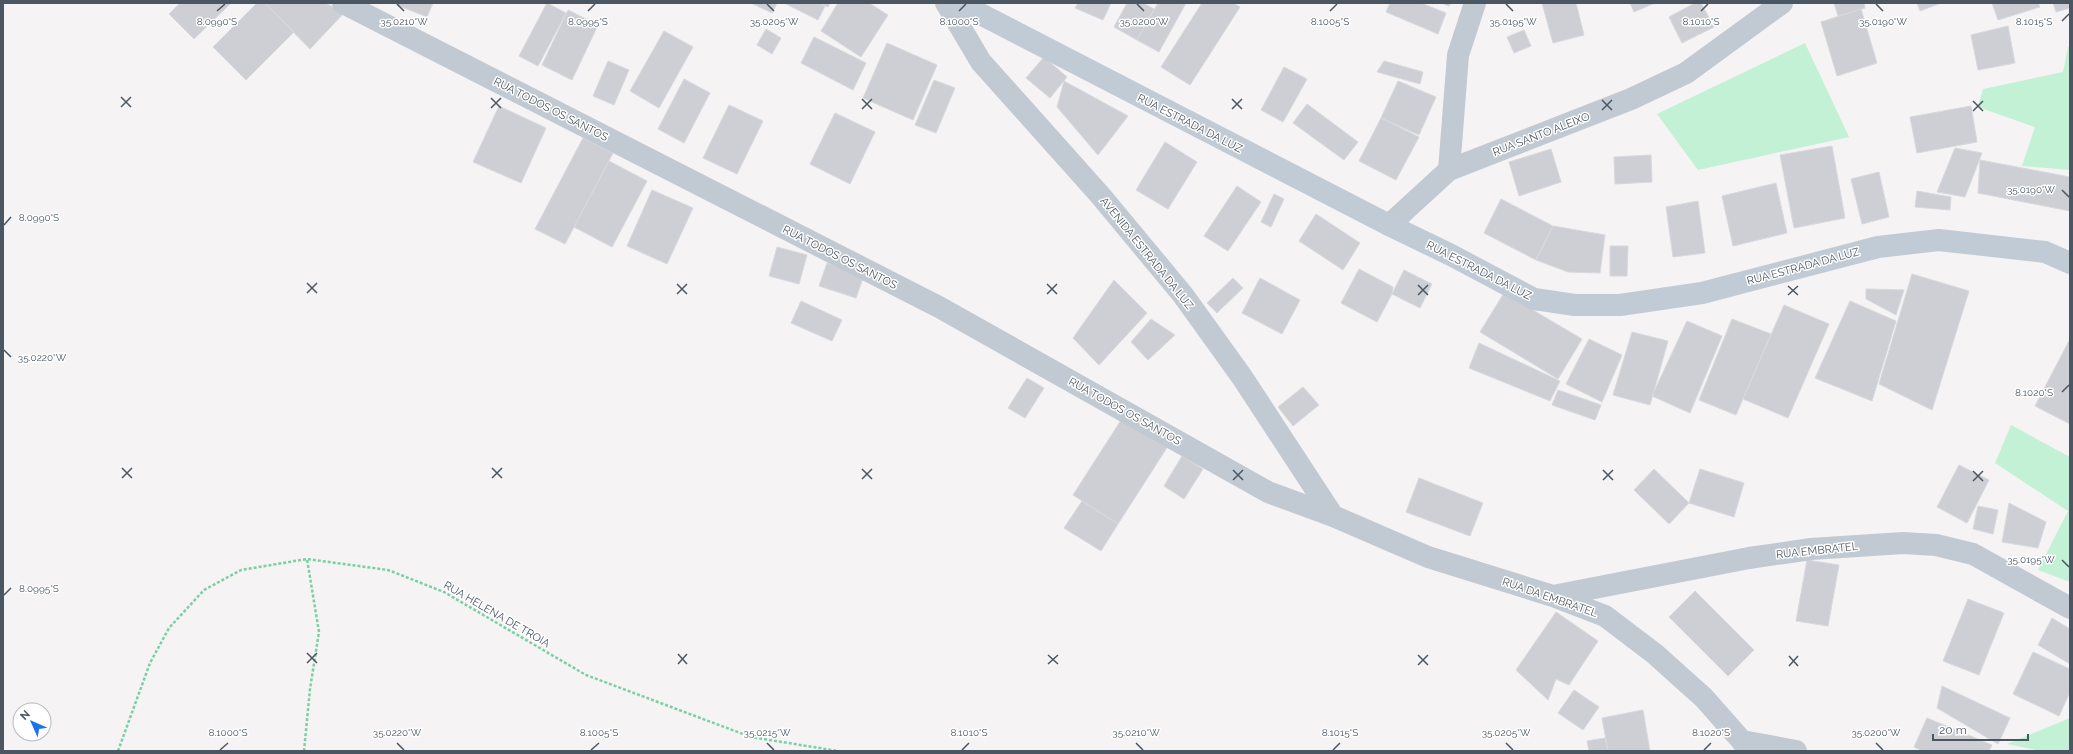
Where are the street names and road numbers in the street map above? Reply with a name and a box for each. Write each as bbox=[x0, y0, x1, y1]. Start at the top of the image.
street label: RUA TODOS OS SANTOS bbox=[491, 75, 610, 144]
street label: RUA ESTRADA DA LUZ bbox=[1135, 91, 1244, 156]
street label: RUA SANTO ALEIXO bbox=[1491, 110, 1592, 159]
street label: AVENIDA ESTRADA DA LUZ bbox=[1097, 195, 1196, 312]
street label: RUA TODOS OS SANTOS bbox=[780, 223, 899, 292]
street label: RUA ESTRADA DA LUZ bbox=[1424, 238, 1533, 303]
street label: RUA ESTRADA DA LUZ bbox=[1745, 245, 1861, 288]
street label: RUA TODOS OS SANTOS bbox=[1066, 375, 1184, 448]
street label: RUA EMBRATEL bbox=[1775, 540, 1859, 561]
street label: RUA DA EMBRATEL bbox=[1500, 575, 1600, 620]
street label: RUA HELENA DE TROIA bbox=[441, 579, 553, 651]

